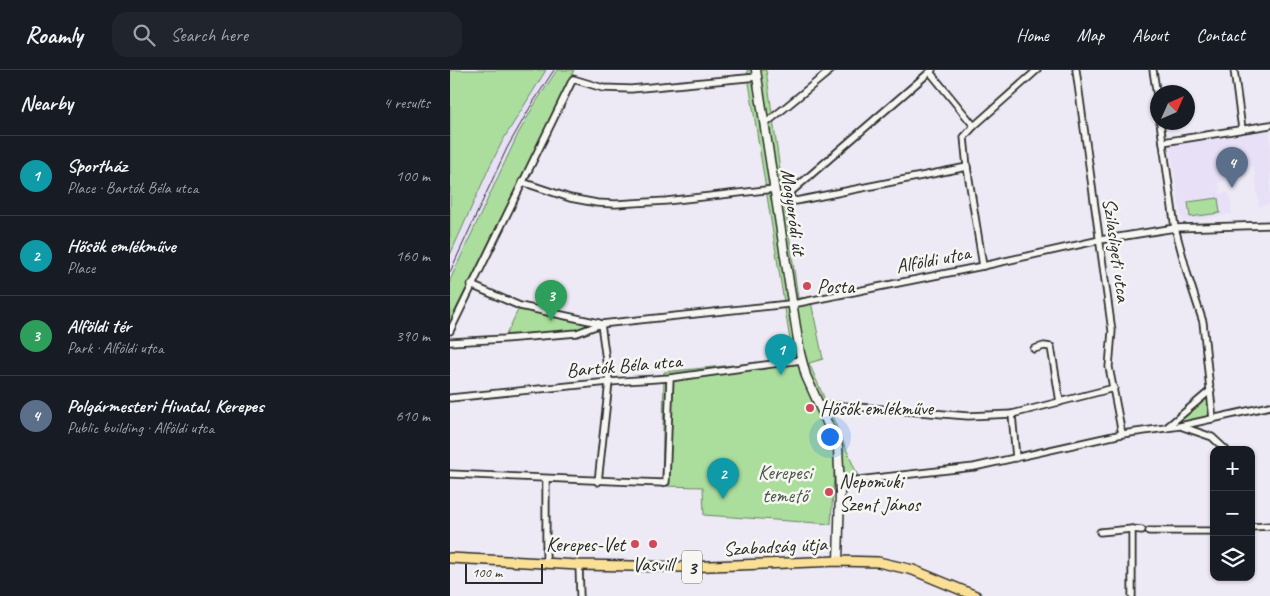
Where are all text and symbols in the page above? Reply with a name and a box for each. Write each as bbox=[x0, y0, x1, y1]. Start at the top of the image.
search box bbox=[112, 12, 462, 57]
text: Roamly bbox=[25, 20, 82, 50]
icon: search bbox=[130, 21, 158, 49]
text: Search here bbox=[170, 23, 248, 47]
text: Home bbox=[1016, 24, 1049, 46]
text: Map bbox=[1077, 24, 1104, 46]
text: About bbox=[1132, 24, 1168, 46]
text: Contact bbox=[1196, 24, 1245, 46]
north arrow bbox=[1150, 85, 1195, 130]
text: Nearby bbox=[20, 90, 73, 116]
text: 4 results bbox=[383, 93, 430, 113]
pin: 4 bbox=[1216, 147, 1248, 188]
text: Sportház bbox=[67, 154, 127, 178]
text: 1 bbox=[32, 166, 40, 186]
text: 100 m bbox=[396, 166, 430, 186]
street label: Mogyoródi út bbox=[775, 167, 812, 259]
text: Place · Bartók Béla utca bbox=[67, 178, 198, 198]
street label: Szilasligeti utca bbox=[1097, 197, 1136, 305]
text: Hősök emlékműve bbox=[67, 234, 176, 258]
street label: Alföldi utca bbox=[894, 240, 974, 279]
text: 2 bbox=[32, 246, 40, 266]
text: 160 m bbox=[396, 246, 430, 266]
text: Place bbox=[67, 258, 95, 278]
place label: Posta bbox=[817, 274, 856, 299]
pin: 3 bbox=[535, 280, 567, 321]
marker: Posta bbox=[801, 280, 813, 292]
text: Alföldi tér bbox=[67, 314, 131, 338]
text: 3 bbox=[32, 326, 40, 346]
text: 390 m bbox=[396, 326, 430, 346]
pin: 1 bbox=[765, 334, 797, 375]
text: Park · Alföldi utca bbox=[67, 338, 163, 358]
street label: Bartók Béla utca bbox=[565, 348, 685, 383]
text: Polgármesteri Hivatal, Kerepes bbox=[67, 394, 264, 418]
place label: Hősők emlékműve bbox=[820, 396, 935, 421]
marker: Hősők emlékműve bbox=[804, 402, 816, 414]
text: 4 bbox=[32, 406, 40, 426]
text: 610 m bbox=[396, 406, 430, 426]
text: Public building · Alföldi utca bbox=[67, 418, 214, 438]
your location bbox=[817, 424, 843, 450]
map controls bbox=[1210, 446, 1255, 581]
button: + bbox=[1210, 446, 1255, 491]
pin: 2 bbox=[707, 458, 739, 499]
park label: Kerepesi temető bbox=[758, 460, 814, 508]
place label: Nepomuki Szent János bbox=[839, 469, 922, 517]
marker: Nepomuki Szent János bbox=[823, 486, 835, 498]
button: − bbox=[1210, 491, 1255, 536]
street label: Szabadság útja bbox=[722, 531, 829, 562]
place label: Kerepes-Vet bbox=[546, 532, 627, 557]
button: layers bbox=[1210, 536, 1255, 581]
marker: Kerepes-Vet bbox=[629, 538, 641, 550]
marker: Vasvill bbox=[647, 538, 659, 550]
road number: 3 bbox=[682, 551, 702, 584]
place label: Vasvill bbox=[632, 552, 677, 577]
scale bar bbox=[465, 561, 542, 584]
text: 100 m bbox=[472, 564, 502, 581]

